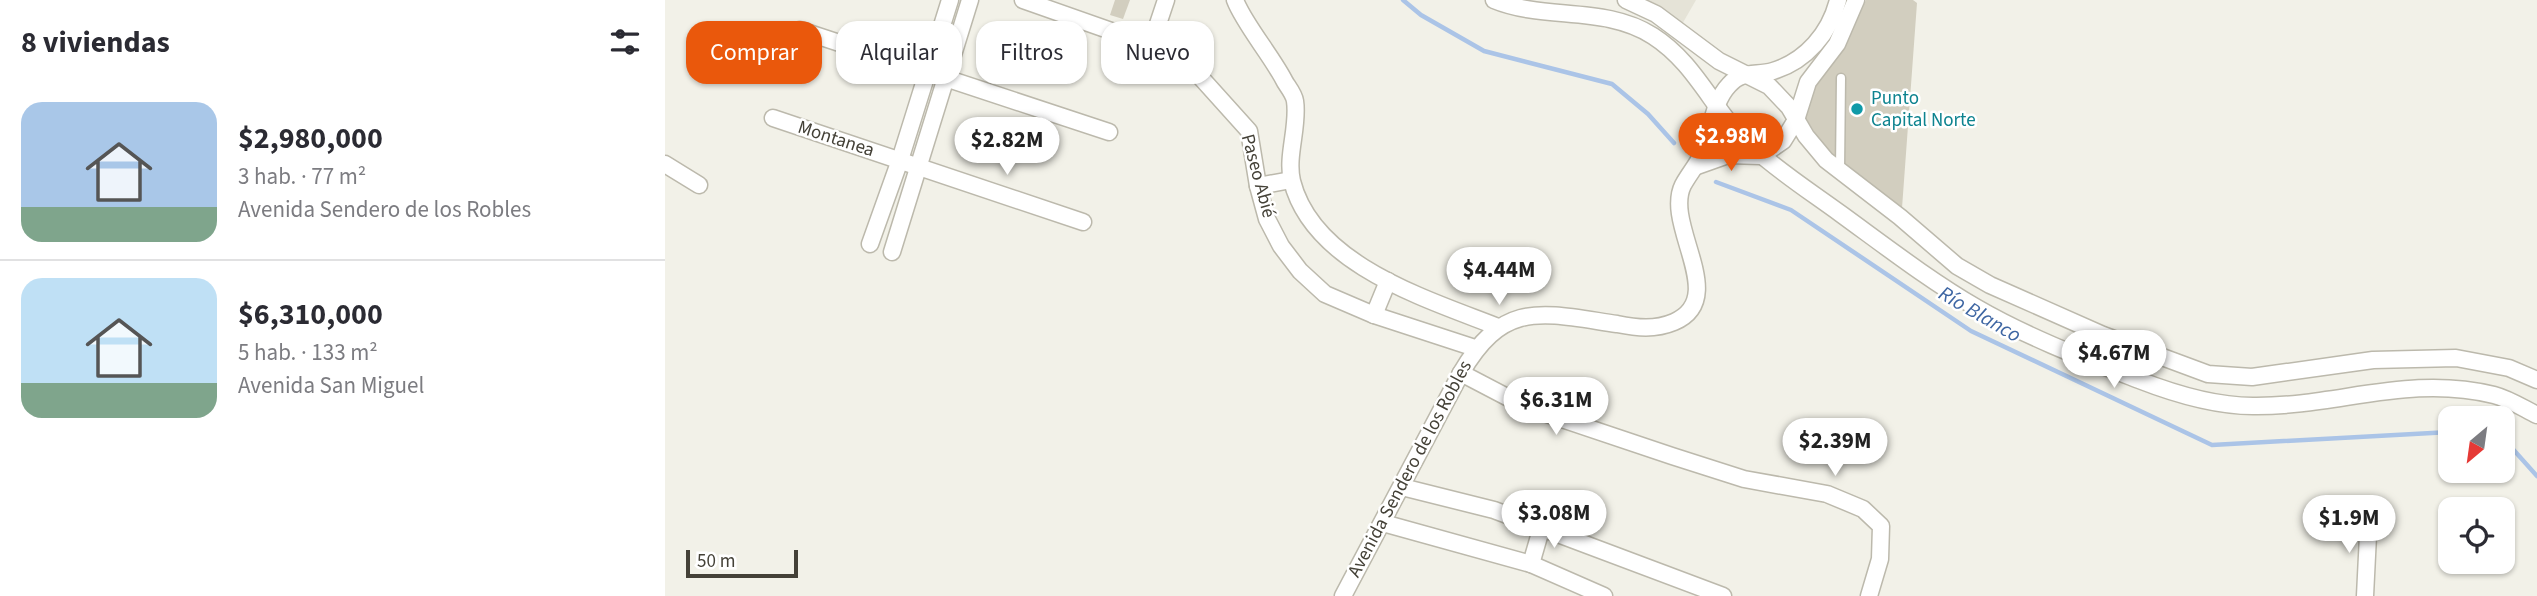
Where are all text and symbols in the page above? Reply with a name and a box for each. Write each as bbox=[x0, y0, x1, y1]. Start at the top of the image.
text: 8 viviendas bbox=[21, 21, 170, 64]
chip: Comprar bbox=[686, 21, 822, 84]
chip: Alquilar bbox=[836, 21, 962, 84]
chip: Filtros bbox=[976, 21, 1087, 84]
chip: Nuevo bbox=[1101, 21, 1214, 84]
icon: filters bbox=[606, 23, 644, 61]
place label: Punto Capital Norte bbox=[1871, 85, 1976, 134]
marker: Punto Capital Norte bbox=[1849, 101, 1865, 117]
street label: Montanea bbox=[794, 114, 878, 164]
pin: $2.98M bbox=[1674, 114, 1788, 173]
text: $2,980,000 bbox=[238, 117, 383, 160]
pin: $2.82M bbox=[950, 118, 1064, 177]
text: $2.98M bbox=[1694, 119, 1768, 152]
text: $2.82M bbox=[970, 123, 1044, 156]
icon: home bbox=[77, 130, 161, 214]
street label: Paseo Abié bbox=[1234, 131, 1282, 221]
text: 3 hab. · 77 m² bbox=[238, 160, 366, 193]
text: Avenida Sendero de los Robles bbox=[238, 193, 531, 226]
pin: $4.44M bbox=[1442, 247, 1556, 307]
text: $4.44M bbox=[1462, 253, 1536, 286]
water label: Río Blanco bbox=[1933, 278, 2027, 350]
text: $6,310,000 bbox=[238, 293, 383, 336]
icon: home bbox=[77, 306, 161, 390]
pin: $4.67M bbox=[2057, 330, 2171, 390]
text: 5 hab. · 133 m² bbox=[238, 336, 378, 369]
text: $4.67M bbox=[2077, 336, 2151, 369]
street label: Avenida Sendero de los Robles bbox=[1341, 356, 1479, 582]
text: Avenida San Miguel bbox=[238, 369, 424, 402]
pin: $6.31M bbox=[1499, 378, 1613, 437]
text: $6.31M bbox=[1519, 383, 1593, 416]
north arrow bbox=[2438, 406, 2515, 483]
map controls bbox=[2438, 406, 2515, 574]
pin: $2.39M bbox=[1778, 419, 1892, 478]
text: $2.39M bbox=[1798, 424, 1872, 457]
pin: $3.08M bbox=[1497, 490, 1611, 550]
text: $3.08M bbox=[1517, 496, 1591, 529]
pin: $1.9M bbox=[2300, 496, 2398, 555]
button: locate bbox=[2438, 497, 2515, 574]
text: $1.9M bbox=[2319, 501, 2379, 534]
scale bar bbox=[686, 547, 798, 579]
text: 50 m bbox=[697, 548, 735, 575]

